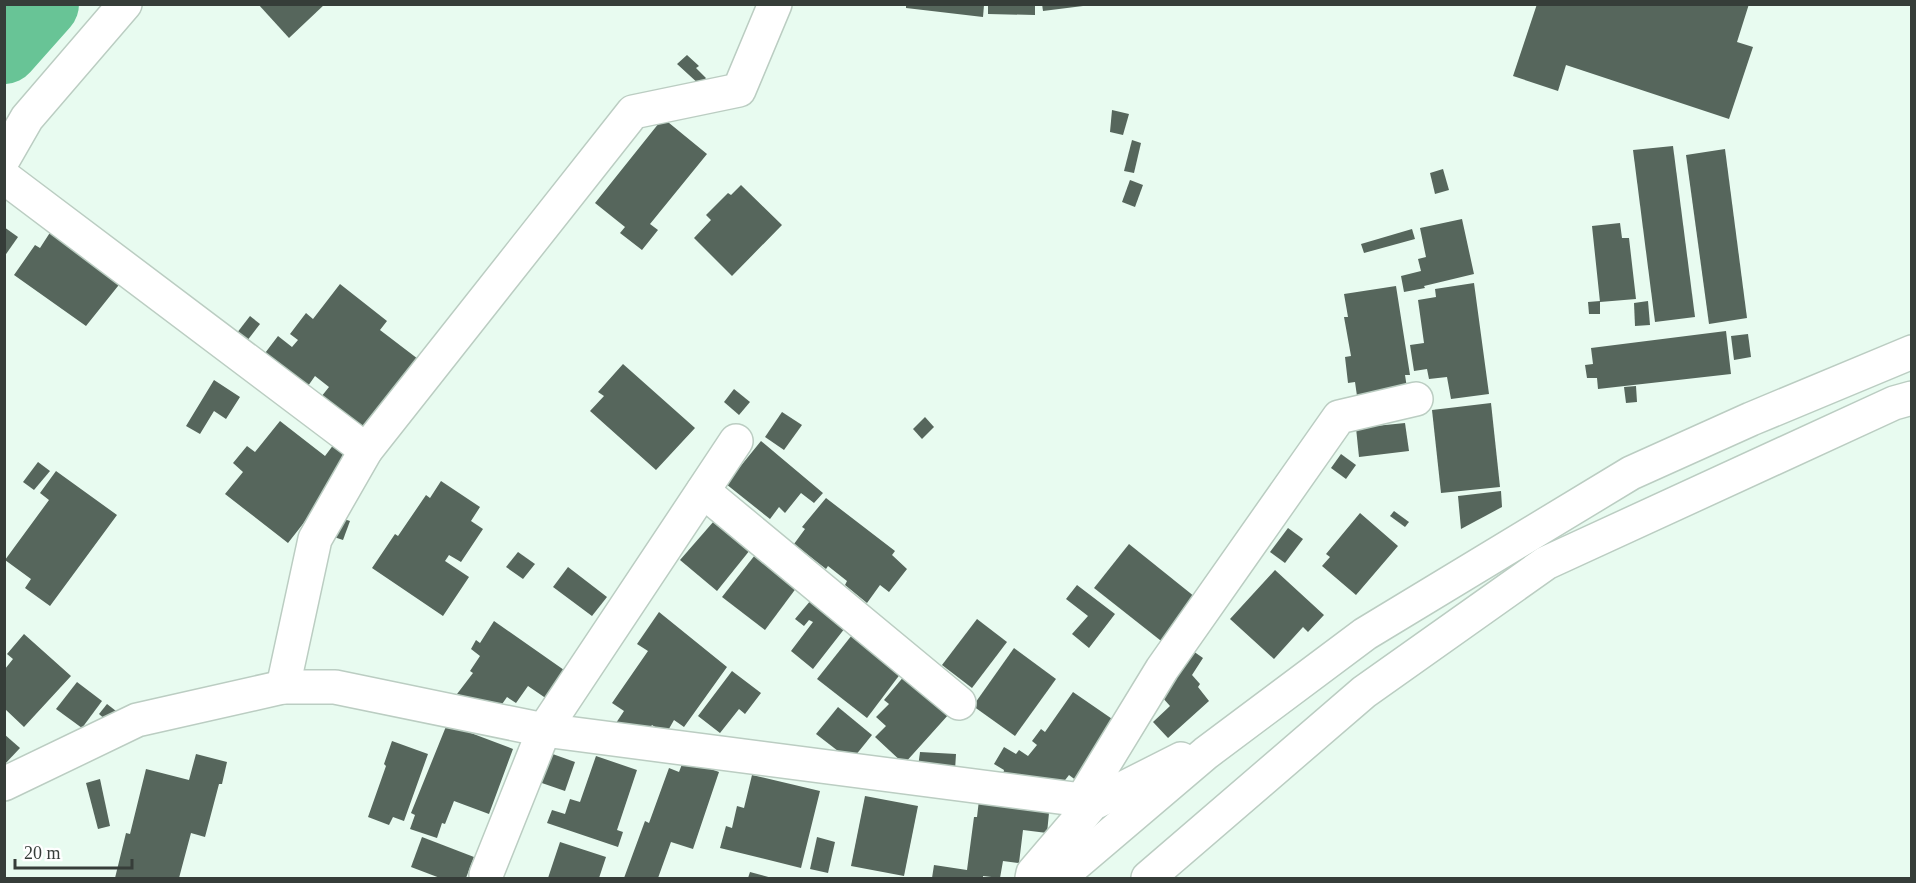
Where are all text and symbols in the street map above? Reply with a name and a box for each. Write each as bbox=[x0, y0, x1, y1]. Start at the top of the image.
scale bar bbox=[15, 832, 132, 870]
text: 20 m bbox=[24, 843, 61, 863]

